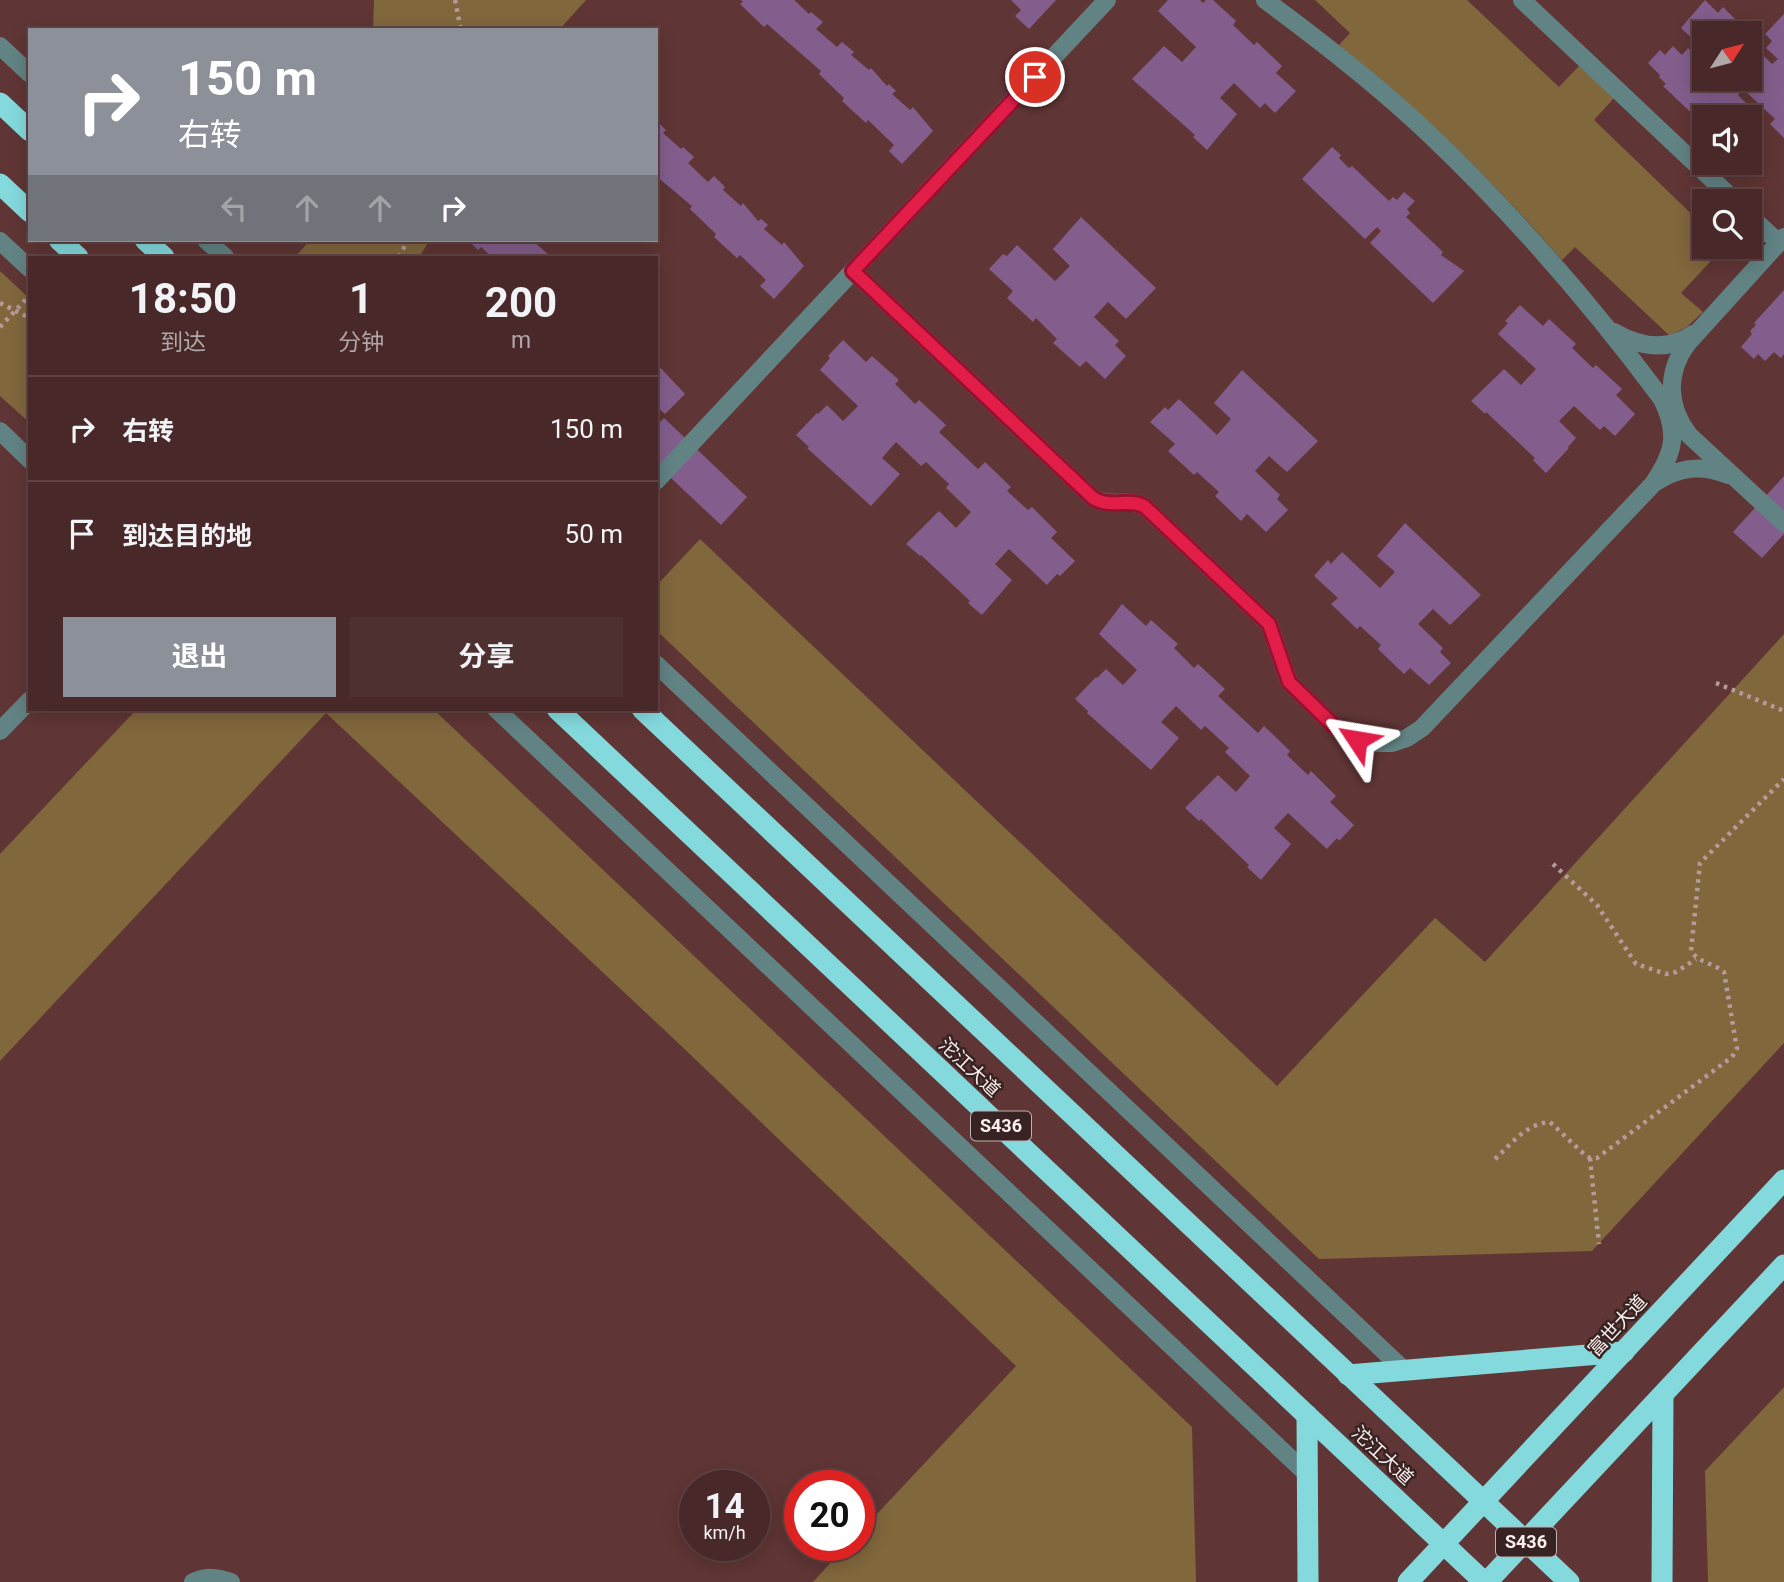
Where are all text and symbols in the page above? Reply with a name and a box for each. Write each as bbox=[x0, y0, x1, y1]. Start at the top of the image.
north arrow bbox=[1692, 21, 1762, 91]
map controls bbox=[1692, 21, 1762, 259]
pin bbox=[1005, 47, 1065, 107]
text: 150 m bbox=[178, 50, 317, 107]
icon: right bbox=[63, 56, 154, 147]
icon: arrive bbox=[1016, 58, 1054, 96]
button: sound bbox=[1692, 105, 1762, 175]
text: 右转 bbox=[178, 116, 242, 154]
icon: left bbox=[215, 189, 253, 227]
icon: ahead bbox=[288, 189, 326, 227]
icon: ahead bbox=[361, 189, 399, 227]
icon: right bbox=[434, 189, 472, 227]
button: search bbox=[1692, 189, 1762, 259]
text: 18:50 bbox=[129, 274, 237, 323]
text: 1 bbox=[349, 274, 373, 323]
text: 200 bbox=[485, 278, 557, 327]
text: m bbox=[511, 327, 531, 354]
text: 到达 bbox=[160, 329, 206, 356]
text: 分钟 bbox=[338, 329, 384, 356]
icon: right bbox=[63, 410, 101, 448]
text: 150 m bbox=[550, 414, 623, 444]
text: 右转 bbox=[122, 416, 174, 446]
icon: arrive bbox=[63, 515, 101, 553]
text: 50 m bbox=[565, 519, 623, 549]
text: 到达目的地 bbox=[122, 521, 252, 551]
button: 退出 bbox=[63, 617, 336, 697]
button: 分享 bbox=[350, 617, 623, 697]
position arrow bbox=[1320, 703, 1394, 777]
street label: 沱江大道 bbox=[934, 1033, 1005, 1102]
road number: S436 bbox=[971, 1112, 1031, 1140]
street label: 富世大道 bbox=[1583, 1290, 1652, 1361]
street label: 沱江大道 bbox=[1347, 1421, 1418, 1490]
speed limit sign: 20 bbox=[784, 1470, 875, 1561]
text: 14 bbox=[704, 1486, 745, 1527]
text: km/h bbox=[703, 1522, 746, 1543]
road number: S436 bbox=[1496, 1527, 1556, 1556]

